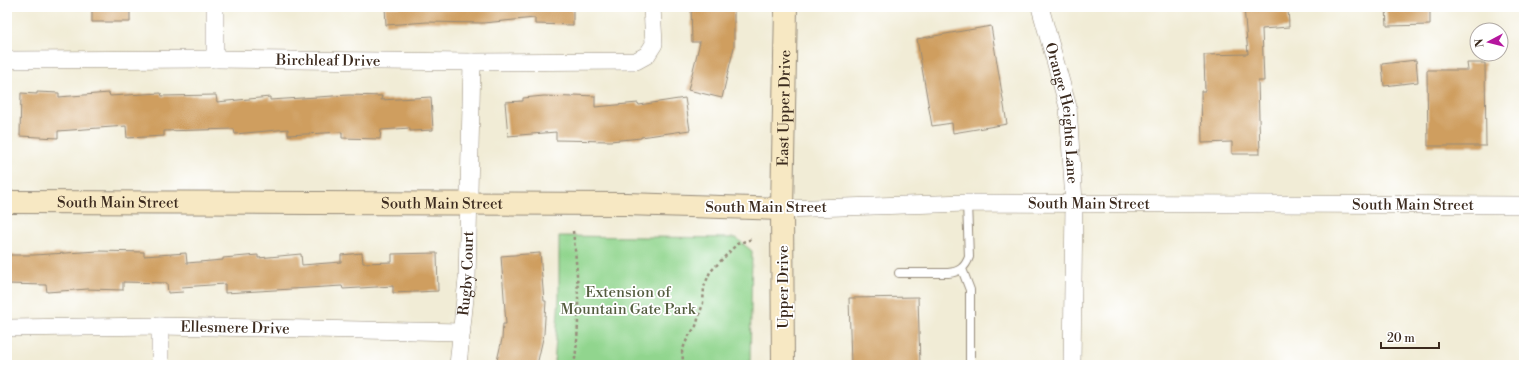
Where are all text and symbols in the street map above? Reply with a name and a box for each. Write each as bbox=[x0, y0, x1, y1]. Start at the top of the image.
north arrow bbox=[1469, 22, 1509, 62]
text: N bbox=[1473, 38, 1488, 48]
street label: Orange Heights Lane bbox=[1041, 40, 1082, 184]
street label: Birchleaf Drive bbox=[275, 50, 380, 70]
street label: East Upper Drive bbox=[773, 50, 795, 167]
street label: South Main Street bbox=[57, 193, 180, 212]
street label: South Main Street bbox=[381, 194, 504, 213]
street label: South Main Street bbox=[1028, 194, 1151, 213]
street label: South Main Street bbox=[1352, 195, 1475, 214]
street label: South Main Street bbox=[705, 198, 828, 217]
street label: Rugby Court bbox=[454, 230, 478, 317]
street label: Upper Drive bbox=[774, 245, 793, 329]
park label: Extension of Mountain Gate Park bbox=[560, 283, 697, 319]
street label: Ellesmere Drive bbox=[180, 317, 290, 338]
scale bar bbox=[1381, 324, 1439, 350]
text: 20 m bbox=[1387, 331, 1415, 346]

